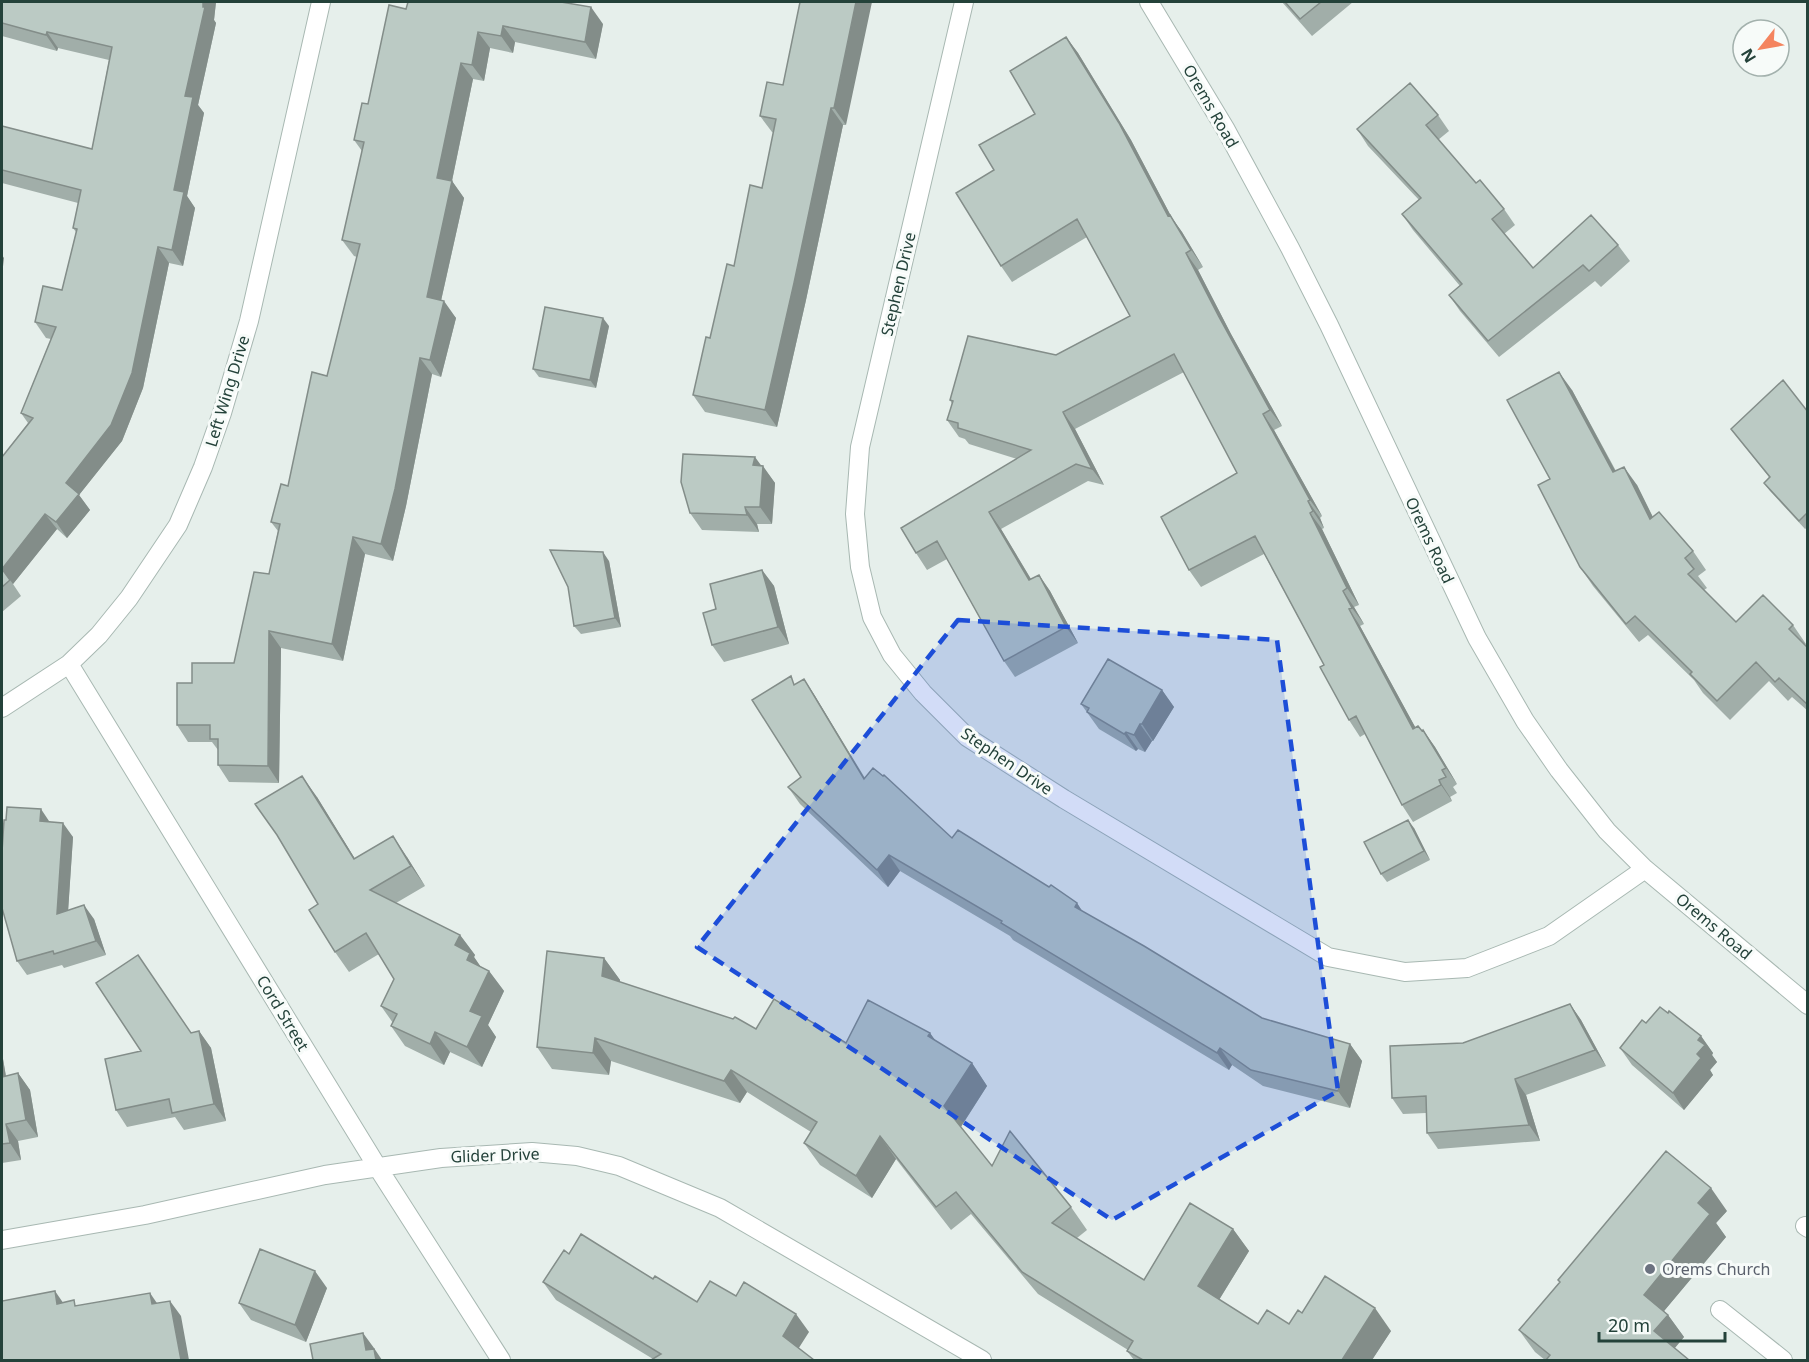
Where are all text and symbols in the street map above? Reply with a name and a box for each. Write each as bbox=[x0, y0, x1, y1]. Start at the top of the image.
north arrow bbox=[1731, 18, 1791, 78]
text: N bbox=[1735, 44, 1761, 67]
street label: Orems Road bbox=[1178, 60, 1244, 152]
street label: Stephen Drive bbox=[875, 230, 921, 338]
street label: Left Wing Drive bbox=[200, 333, 254, 449]
street label: Orems Road bbox=[1400, 493, 1460, 587]
street label: Stephen Drive bbox=[957, 722, 1057, 800]
street label: Orems Road bbox=[1671, 888, 1757, 964]
street label: Cord Street bbox=[252, 971, 314, 1055]
street label: Glider Drive bbox=[450, 1142, 540, 1168]
place label: Orems Church bbox=[1662, 1258, 1770, 1280]
marker: Orems Church bbox=[1643, 1262, 1657, 1276]
scale bar bbox=[1599, 1305, 1725, 1343]
text: 20 m bbox=[1608, 1313, 1650, 1337]

